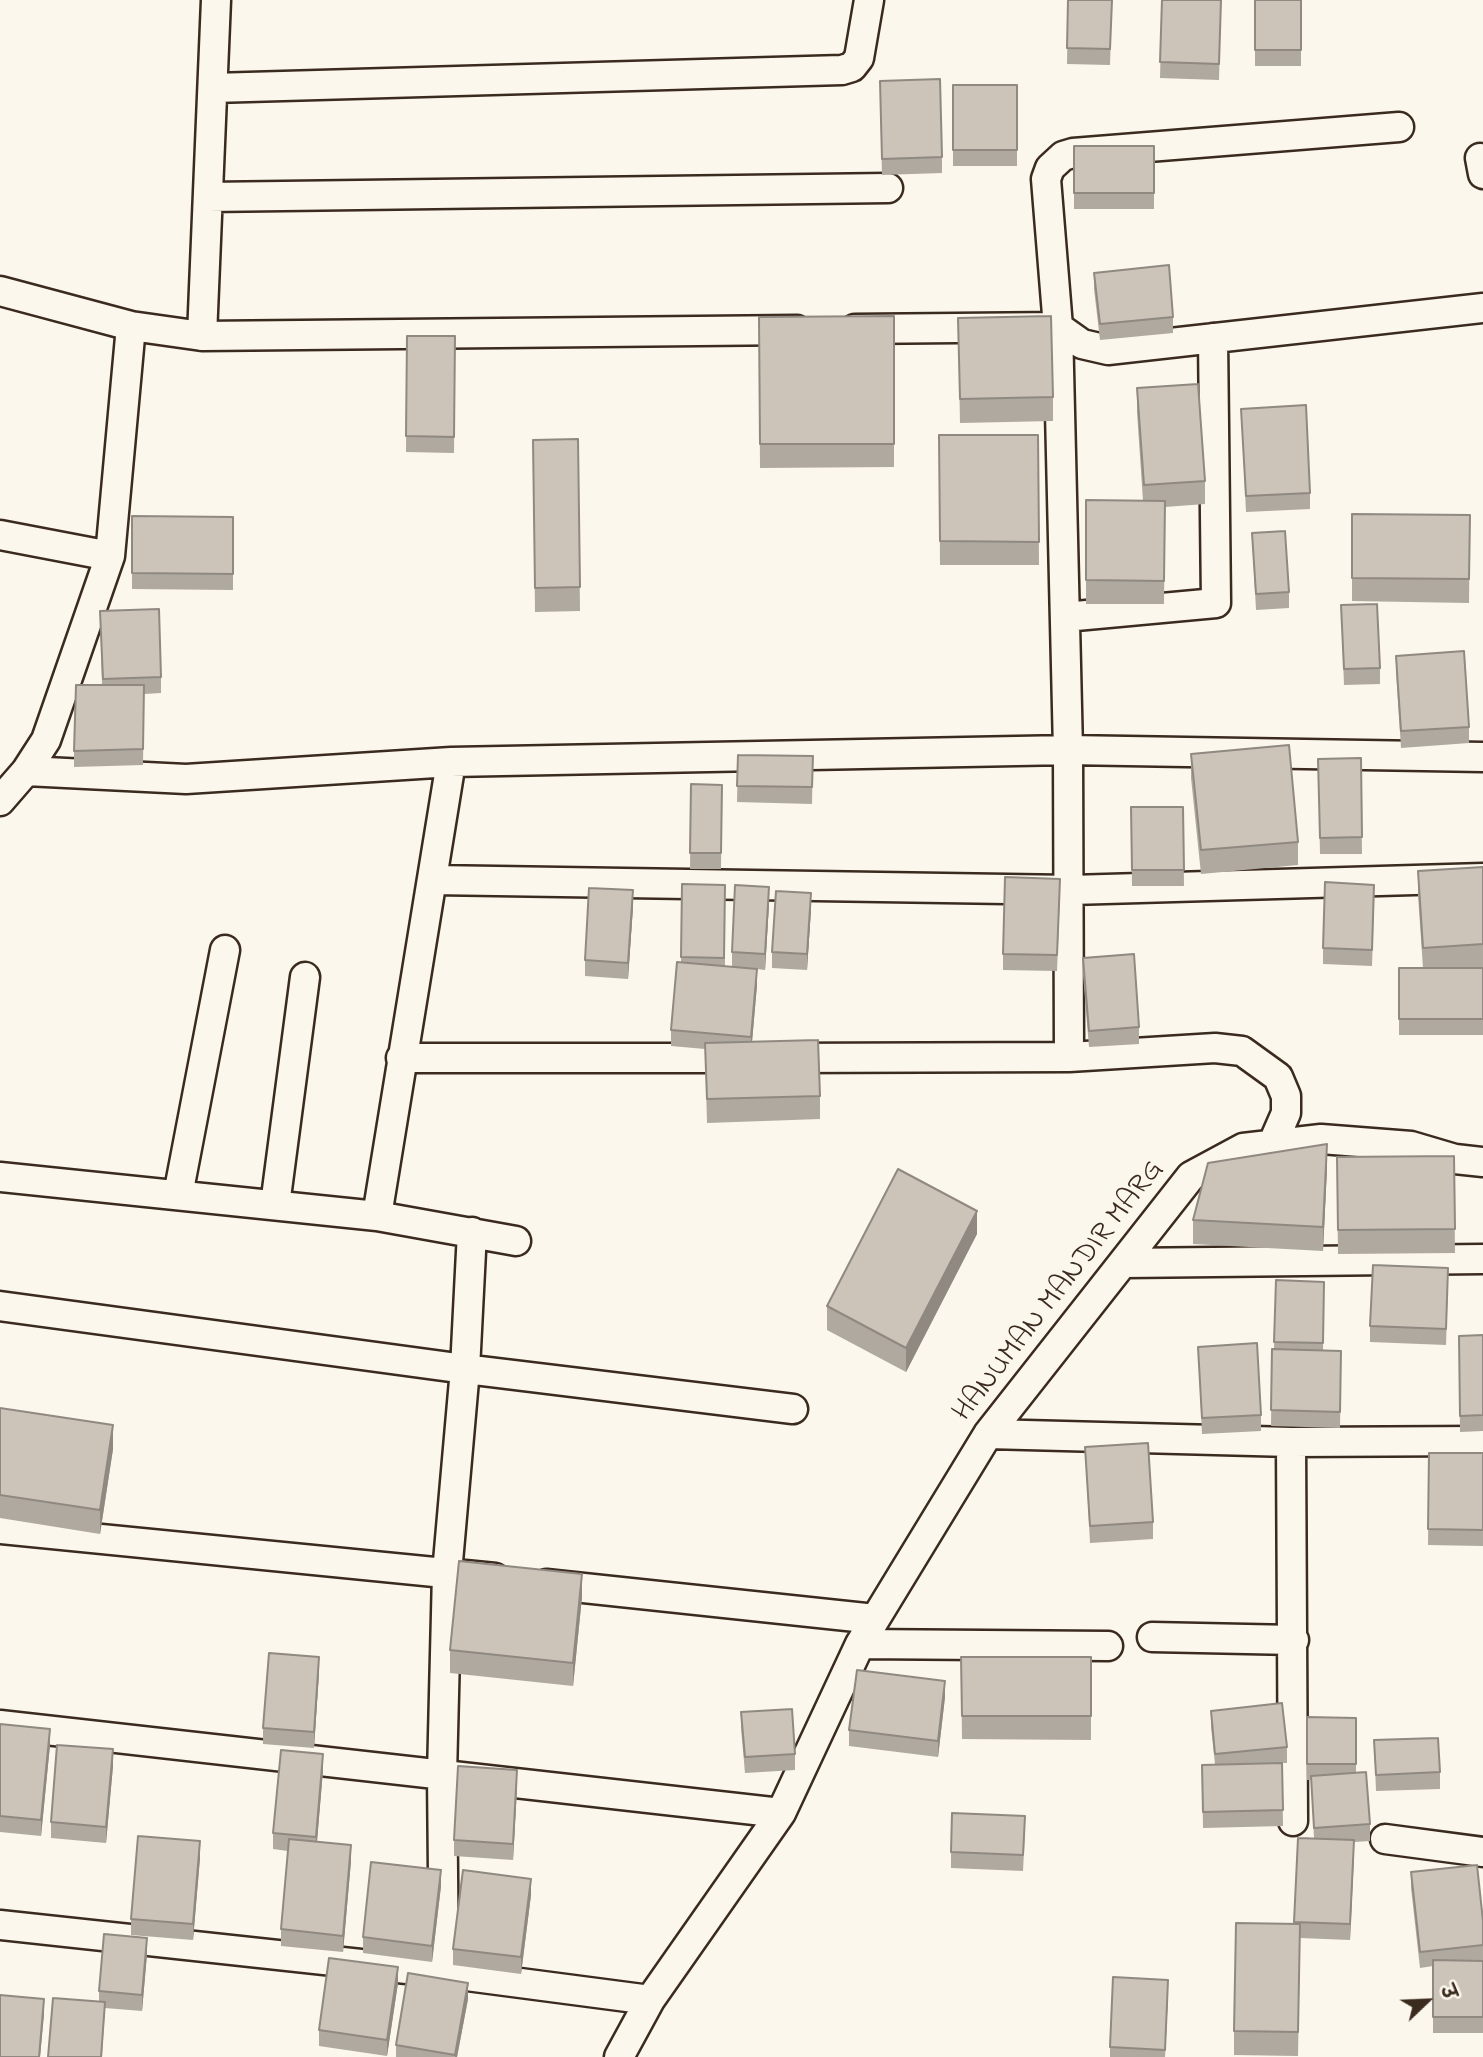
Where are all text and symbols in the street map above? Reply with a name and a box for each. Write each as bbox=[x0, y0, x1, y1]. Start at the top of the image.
street label: HANUMAN MANDIR MARG bbox=[947, 1154, 1173, 1430]
north arrow bbox=[1392, 1966, 1462, 2036]
text: उ bbox=[1432, 1981, 1462, 2004]

